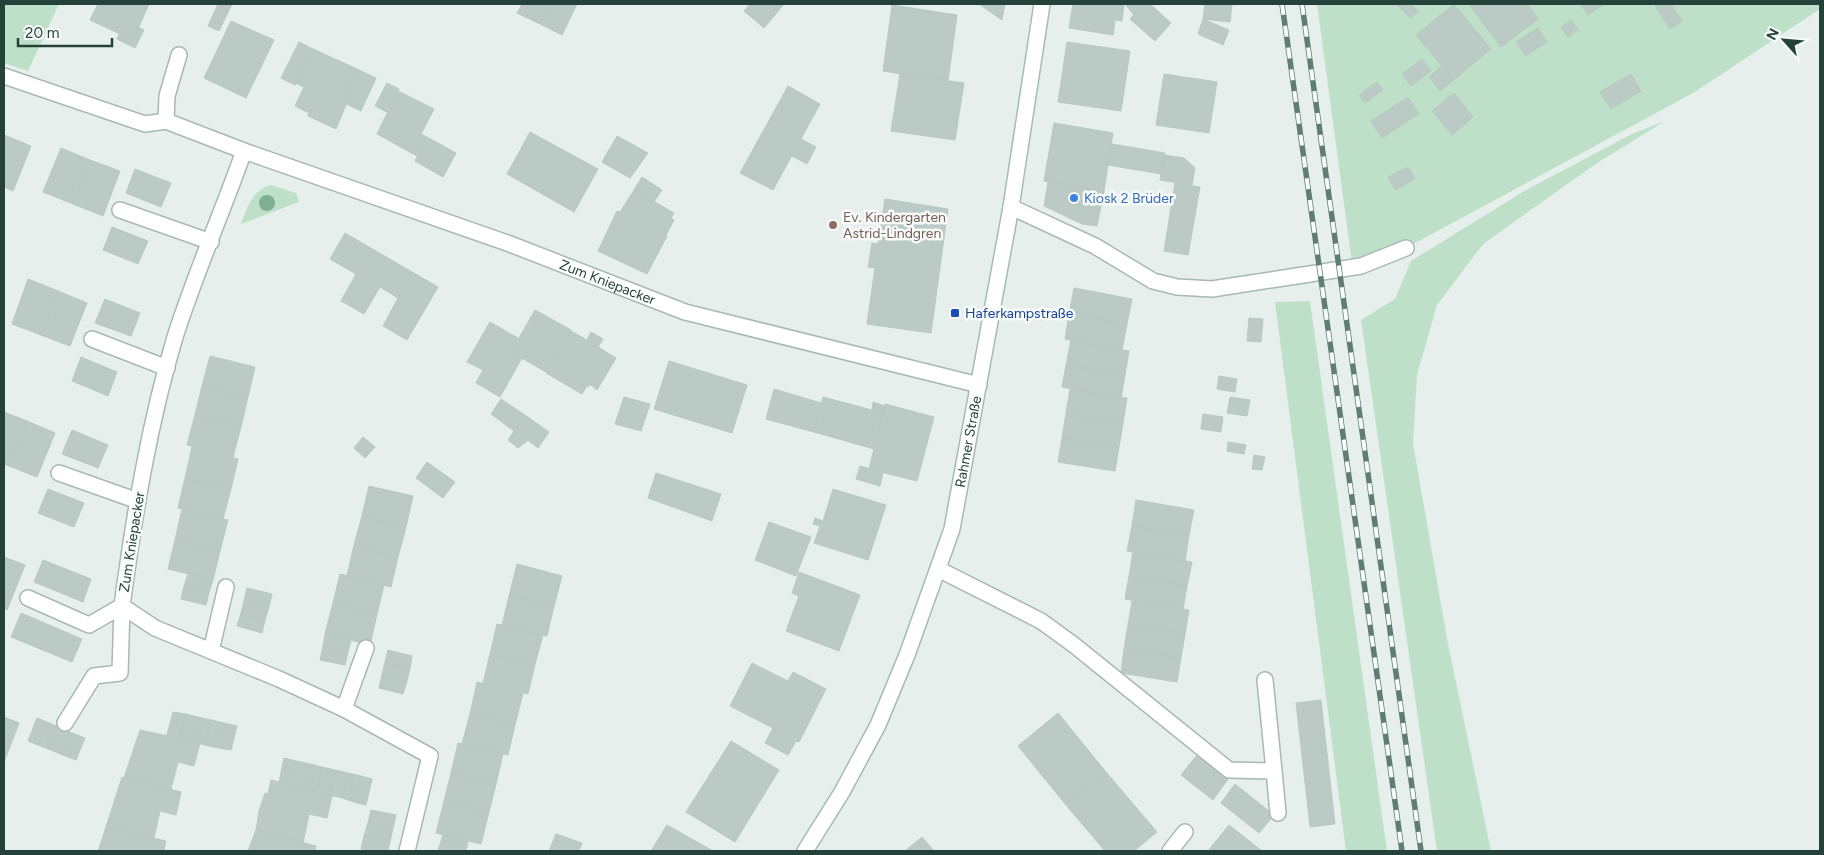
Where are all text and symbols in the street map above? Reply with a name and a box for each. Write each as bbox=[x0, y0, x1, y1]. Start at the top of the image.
scale bar bbox=[18, 15, 111, 47]
north arrow bbox=[1759, 15, 1809, 65]
text: 20 m bbox=[25, 24, 59, 42]
text: N bbox=[1763, 26, 1783, 43]
place label: Kiosk 2 Brüder bbox=[1084, 190, 1174, 207]
marker: Kiosk 2 Brüder bbox=[1068, 192, 1080, 204]
place label: Ev. Kindergarten Astrid-Lindgren bbox=[843, 209, 946, 242]
marker: Ev. Kindergarten Astrid-Lindgren bbox=[827, 219, 839, 231]
street label: Zum Kniepacker bbox=[557, 256, 658, 308]
place label: Haferkampstraße bbox=[965, 305, 1074, 322]
marker: Haferkampstraße bbox=[949, 307, 961, 319]
street label: Rahmer Straße bbox=[951, 394, 985, 489]
street label: Zum Kniepacker bbox=[116, 490, 148, 593]

